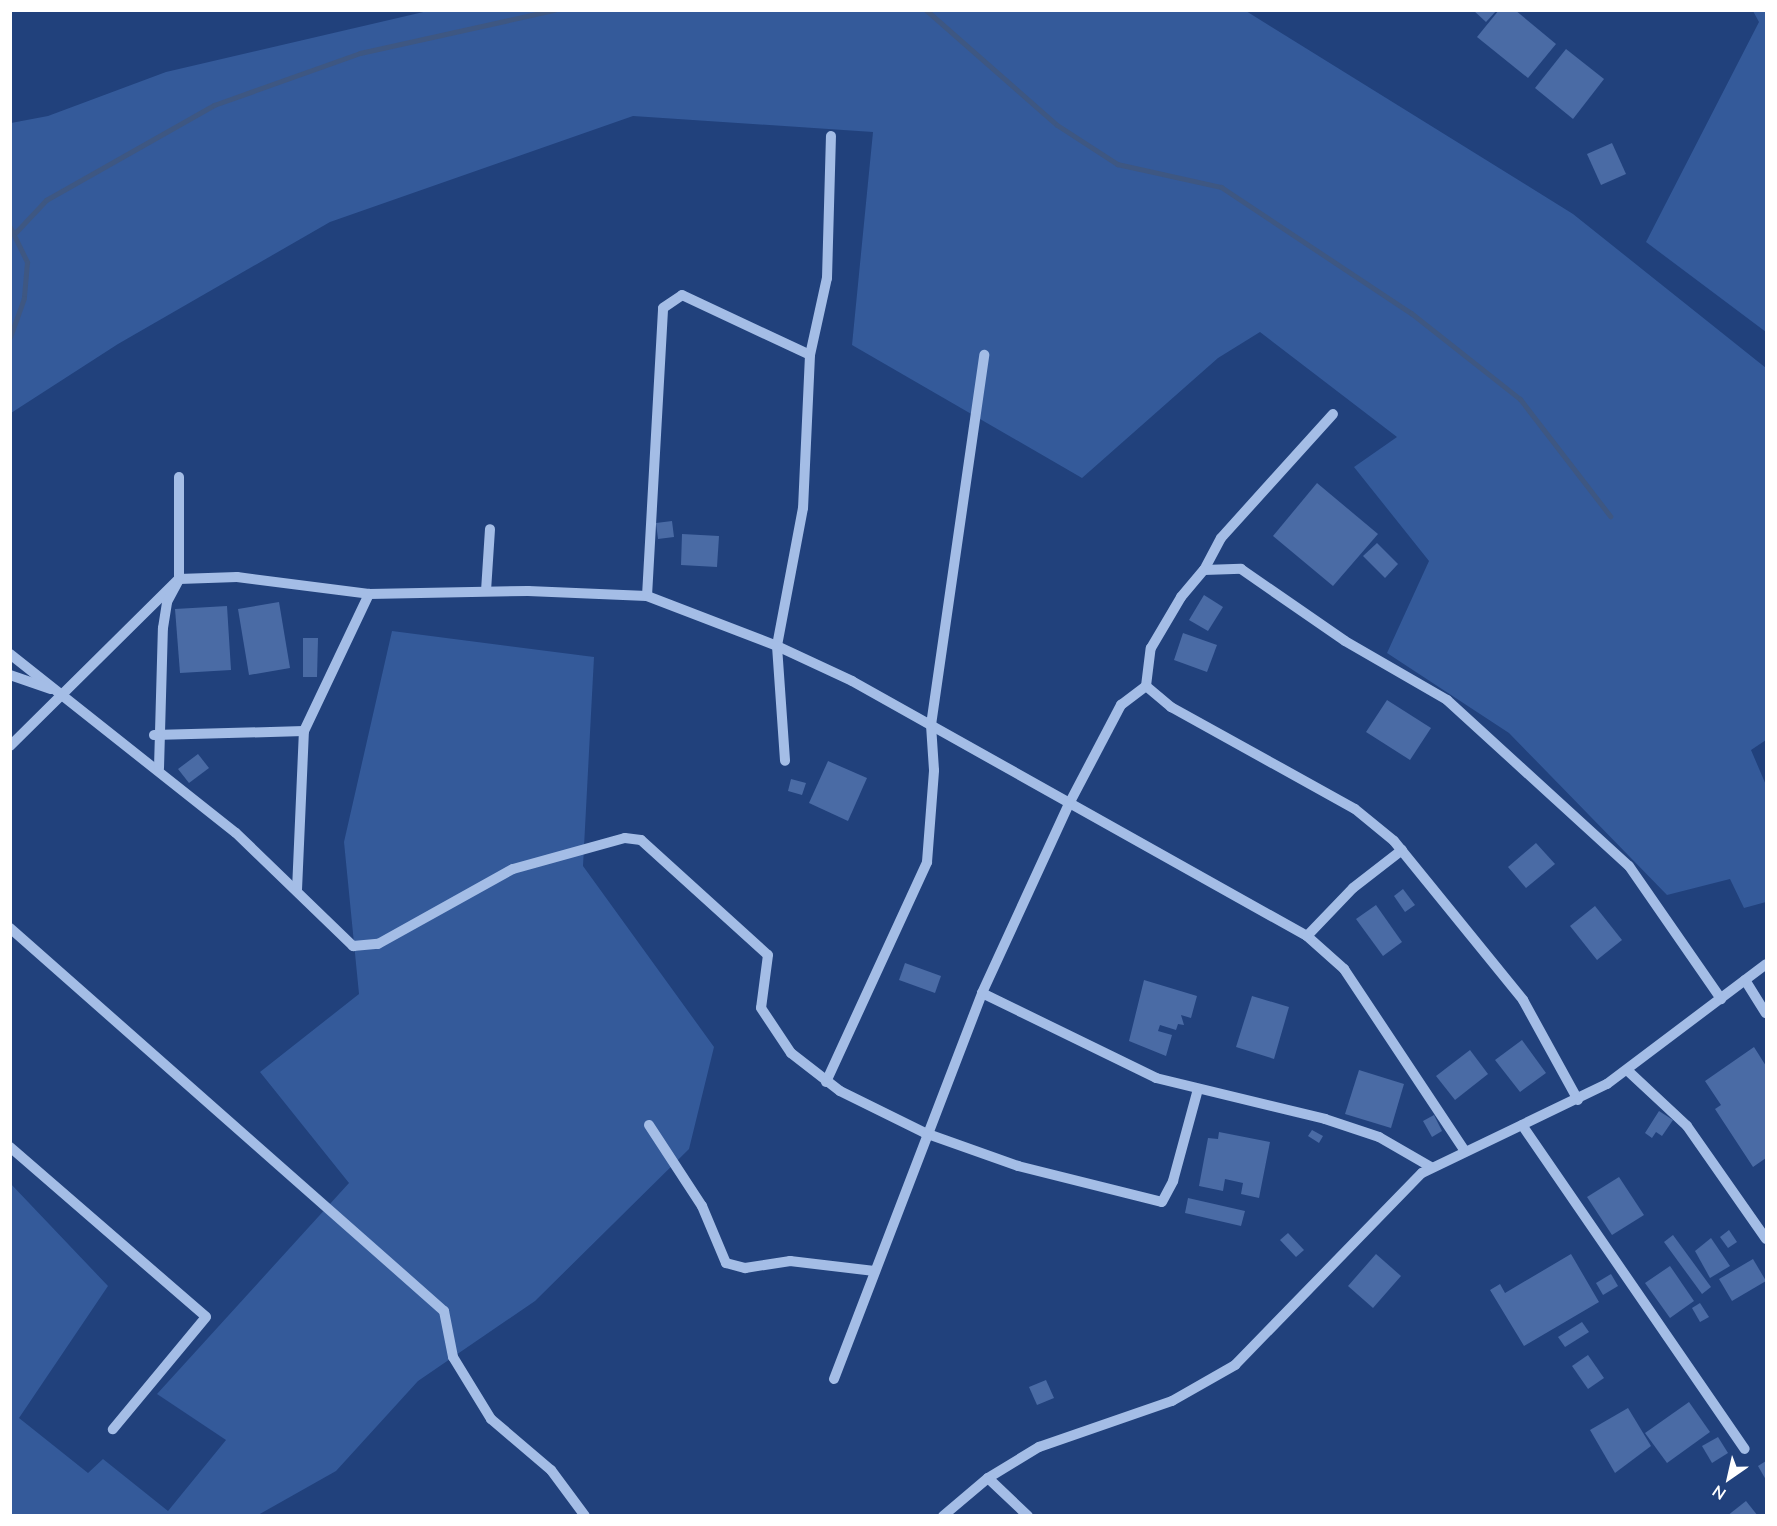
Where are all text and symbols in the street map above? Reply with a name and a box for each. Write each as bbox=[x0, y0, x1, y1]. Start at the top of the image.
north arrow bbox=[1699, 1448, 1759, 1508]
text: N bbox=[1708, 1481, 1730, 1505]

